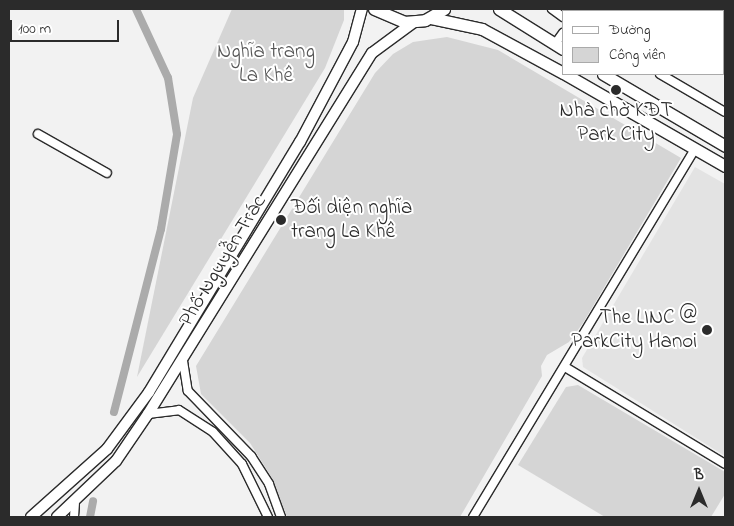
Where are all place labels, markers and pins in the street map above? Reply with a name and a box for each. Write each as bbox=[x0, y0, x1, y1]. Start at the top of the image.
marker: Nhà chờ KĐT Park City bbox=[610, 84, 622, 96]
place label: Nhà chờ KĐT Park City bbox=[559, 98, 673, 148]
place label: Đối diện nghĩa trang La Khê bbox=[291, 195, 412, 245]
marker: Đối diện nghĩa trang La Khê bbox=[275, 214, 287, 226]
place label: The LINC @ ParkCity Hanoi bbox=[571, 305, 697, 355]
marker: The LINC @ ParkCity Hanoi bbox=[701, 324, 713, 336]

